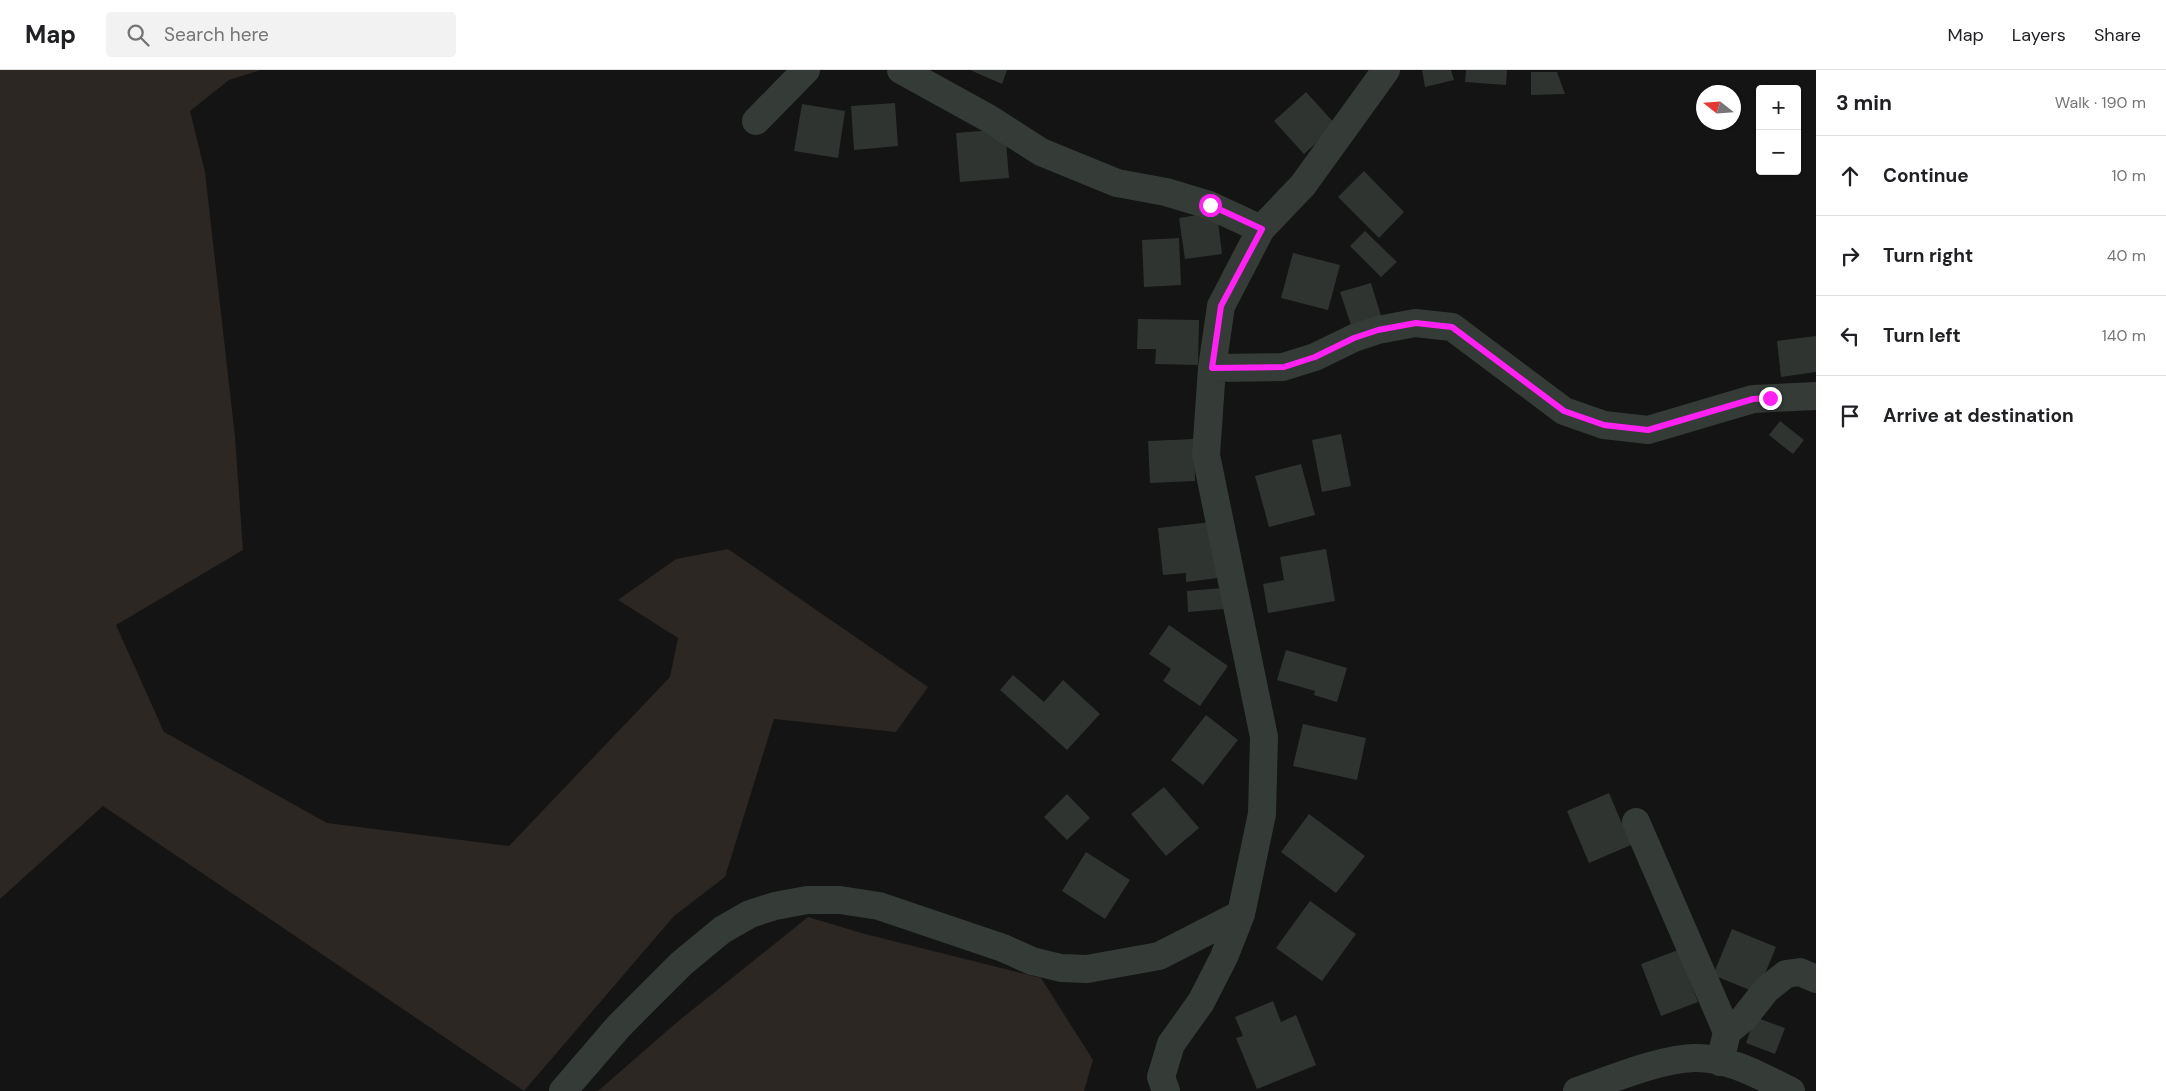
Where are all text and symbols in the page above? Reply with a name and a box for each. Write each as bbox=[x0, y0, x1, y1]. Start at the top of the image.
search box bbox=[106, 12, 456, 57]
text: Map bbox=[25, 19, 76, 50]
icon: search bbox=[124, 21, 152, 49]
text: Search here bbox=[164, 22, 269, 47]
text: Map bbox=[1948, 23, 1984, 47]
text: Layers bbox=[2012, 23, 2066, 47]
text: Share bbox=[2094, 23, 2141, 47]
north arrow bbox=[1696, 85, 1741, 130]
map controls bbox=[1756, 85, 1801, 175]
button: + bbox=[1756, 85, 1801, 130]
text: 3 min bbox=[1836, 89, 1892, 117]
text: Walk · 190 m bbox=[2055, 92, 2146, 113]
button: − bbox=[1756, 130, 1801, 175]
icon: ahead bbox=[1836, 162, 1864, 190]
text: Continue bbox=[1883, 163, 1969, 188]
text: 10 m bbox=[2112, 165, 2146, 186]
route start bbox=[1199, 194, 1222, 217]
icon: right bbox=[1836, 242, 1864, 270]
text: Turn right bbox=[1883, 243, 1973, 268]
text: 40 m bbox=[2107, 245, 2146, 266]
icon: left bbox=[1836, 322, 1864, 350]
text: Turn left bbox=[1883, 323, 1961, 348]
text: 140 m bbox=[2102, 325, 2146, 346]
route end bbox=[1759, 387, 1782, 410]
icon: arrive bbox=[1836, 402, 1864, 430]
text: Arrive at destination bbox=[1883, 403, 2074, 428]

